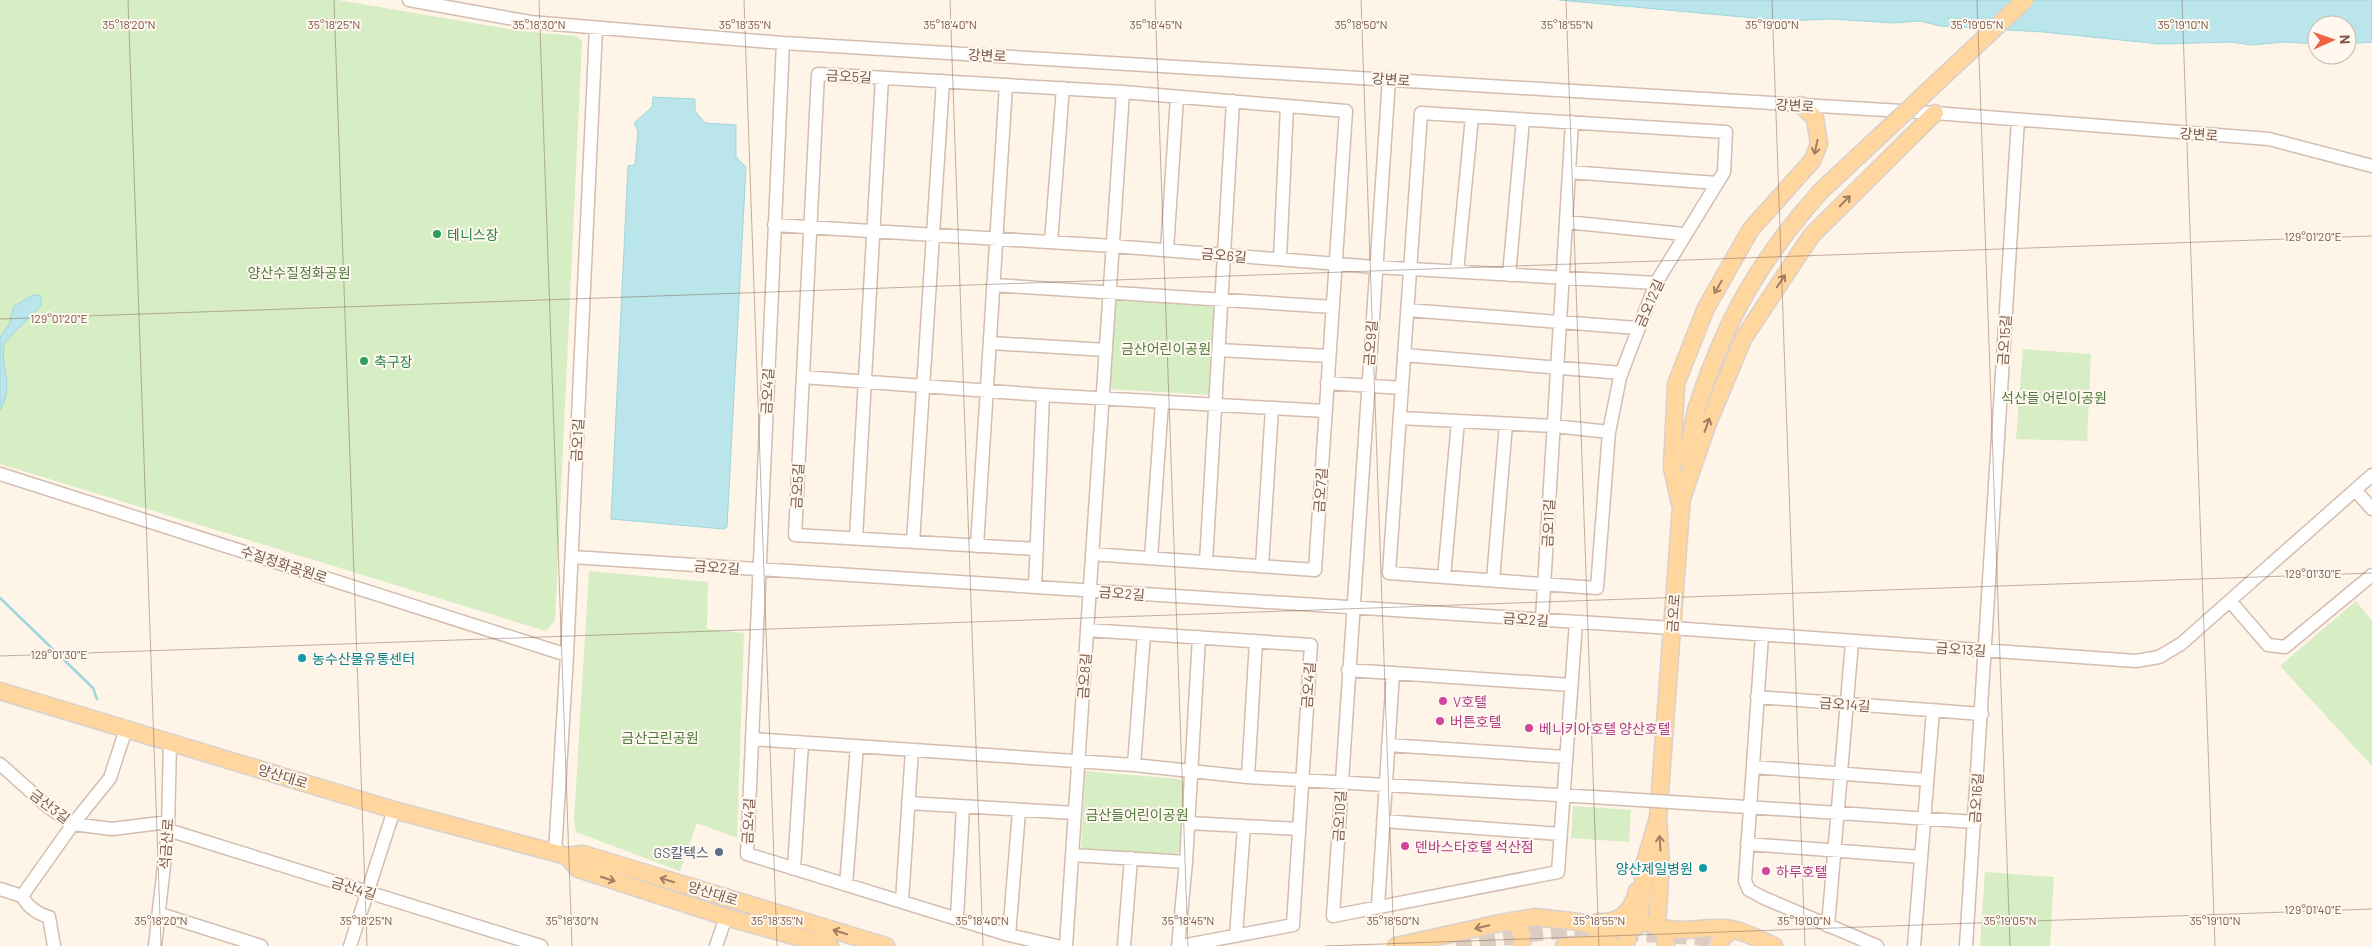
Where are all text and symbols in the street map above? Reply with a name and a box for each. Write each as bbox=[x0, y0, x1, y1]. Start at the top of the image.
north arrow bbox=[2307, 15, 2357, 65]
text: 35°18'20"N bbox=[102, 17, 156, 31]
text: 35°18'25"N bbox=[308, 17, 360, 31]
text: 35°18'30"N bbox=[512, 17, 566, 31]
text: 35°18'35"N bbox=[719, 17, 771, 31]
text: 35°18'40"N bbox=[923, 17, 977, 31]
text: 35°18'45"N bbox=[1130, 17, 1182, 31]
text: 35°18'50"N bbox=[1334, 17, 1388, 31]
text: 35°18'55"N bbox=[1541, 17, 1593, 31]
text: 35°19'00"N bbox=[1745, 17, 1799, 31]
text: 35°19'05"N bbox=[1950, 17, 2004, 31]
text: 35°19'10"N bbox=[2157, 17, 2209, 31]
text: N bbox=[2337, 35, 2354, 44]
street label: 강변로 bbox=[967, 46, 1007, 65]
street label: 금오5길 bbox=[826, 66, 872, 86]
street label: 강변로 bbox=[1371, 69, 1411, 89]
street label: 강변로 bbox=[1775, 95, 1815, 115]
street label: 강변로 bbox=[2179, 124, 2219, 144]
one-way arrow bbox=[1811, 139, 1820, 155]
one-way arrow bbox=[1839, 196, 1851, 208]
place label: 테니스장 bbox=[447, 226, 499, 243]
marker: 테니스장 bbox=[431, 228, 443, 240]
text: 129°01'20"E bbox=[2284, 229, 2342, 243]
street label: 금오6길 bbox=[1200, 245, 1248, 265]
park label: 양산수질정화공원 bbox=[247, 264, 351, 281]
one-way arrow bbox=[1776, 274, 1786, 288]
street label: 금오12길 bbox=[1631, 276, 1667, 330]
one-way arrow bbox=[1713, 279, 1722, 294]
text: 129°01'20"E bbox=[30, 311, 88, 325]
street label: 금오15길 bbox=[1994, 314, 2014, 366]
street label: 금오9길 bbox=[1360, 319, 1380, 367]
park label: 금산어린이공원 bbox=[1121, 340, 1211, 357]
place label: 축구장 bbox=[374, 353, 413, 370]
marker: 축구장 bbox=[358, 355, 370, 367]
street label: 금오4길 bbox=[757, 367, 777, 415]
park label: 석산들 어린이공원 bbox=[2001, 389, 2107, 406]
street label: 금오1길 bbox=[567, 418, 587, 462]
one-way arrow bbox=[1703, 418, 1712, 433]
street label: 금오5길 bbox=[787, 463, 807, 509]
street label: 금오7길 bbox=[1310, 467, 1330, 513]
street label: 금오11길 bbox=[1538, 498, 1558, 548]
street label: 수질정화공원로 bbox=[238, 542, 330, 586]
street label: 금오2길 bbox=[693, 557, 741, 577]
text: 129°01'30"E bbox=[2284, 566, 2342, 580]
street label: 금오2길 bbox=[1098, 583, 1146, 603]
street label: 금오로 bbox=[1663, 593, 1683, 633]
street label: 금오2길 bbox=[1502, 609, 1550, 629]
street label: 금오13길 bbox=[1935, 639, 1987, 659]
text: 129°01'30"E bbox=[30, 647, 88, 661]
place label: 농수산물유통센터 bbox=[312, 650, 415, 667]
marker: 농수산물유통센터 bbox=[296, 652, 308, 664]
street label: 금오8길 bbox=[1074, 652, 1094, 700]
street label: 금오4길 bbox=[1298, 661, 1318, 709]
place label: V호텔 bbox=[1453, 693, 1487, 710]
street label: 금오14길 bbox=[1819, 694, 1871, 714]
marker: V호텔 bbox=[1437, 695, 1449, 707]
place label: 버튼호텔 bbox=[1450, 713, 1502, 730]
marker: 버튼호텔 bbox=[1434, 715, 1446, 727]
place label: 베니키아호텔 양산호텔 bbox=[1539, 720, 1671, 737]
marker: 베니키아호텔 양산호텔 bbox=[1523, 722, 1535, 734]
park label: 금산근린공원 bbox=[621, 729, 699, 746]
street label: 양산대로 bbox=[256, 760, 310, 792]
street label: 금오16길 bbox=[1966, 772, 1986, 824]
street label: 금산3길 bbox=[27, 785, 73, 827]
street label: 금오10길 bbox=[1329, 790, 1349, 842]
street label: 금오4길 bbox=[738, 797, 758, 845]
park label: 금산들어린이공원 bbox=[1085, 806, 1189, 823]
street label: 석금산로 bbox=[156, 818, 176, 870]
one-way arrow bbox=[1655, 835, 1664, 851]
place label: 덴바스타호텔 석산점 bbox=[1415, 838, 1534, 855]
marker: 덴바스타호텔 석산점 bbox=[1399, 840, 1411, 852]
place label: GS칼텍스 bbox=[654, 844, 709, 861]
marker: GS칼텍스 bbox=[713, 846, 725, 858]
place label: 양산제일병원 bbox=[1616, 860, 1693, 877]
marker: 양산제일병원 bbox=[1697, 862, 1709, 874]
place label: 하루호텔 bbox=[1776, 863, 1828, 880]
marker: 하루호텔 bbox=[1760, 865, 1772, 877]
street label: 금산4길 bbox=[329, 873, 379, 903]
one-way arrow bbox=[600, 874, 616, 884]
one-way arrow bbox=[660, 874, 676, 884]
street label: 양산대로 bbox=[686, 877, 740, 909]
text: 129°01'40"E bbox=[2284, 902, 2342, 916]
text: 35°18'20"N bbox=[134, 913, 188, 927]
text: 35°18'25"N bbox=[340, 913, 392, 927]
text: 35°18'30"N bbox=[545, 913, 599, 927]
text: 35°18'35"N bbox=[751, 913, 803, 927]
text: 35°18'40"N bbox=[955, 913, 1009, 927]
text: 35°18'45"N bbox=[1162, 913, 1214, 927]
text: 35°18'50"N bbox=[1366, 913, 1420, 927]
text: 35°18'55"N bbox=[1573, 913, 1625, 927]
text: 35°19'00"N bbox=[1777, 913, 1831, 927]
text: 35°19'05"N bbox=[1983, 913, 2037, 927]
text: 35°19'10"N bbox=[2189, 913, 2241, 927]
one-way arrow bbox=[1474, 923, 1490, 932]
one-way arrow bbox=[832, 926, 848, 936]

